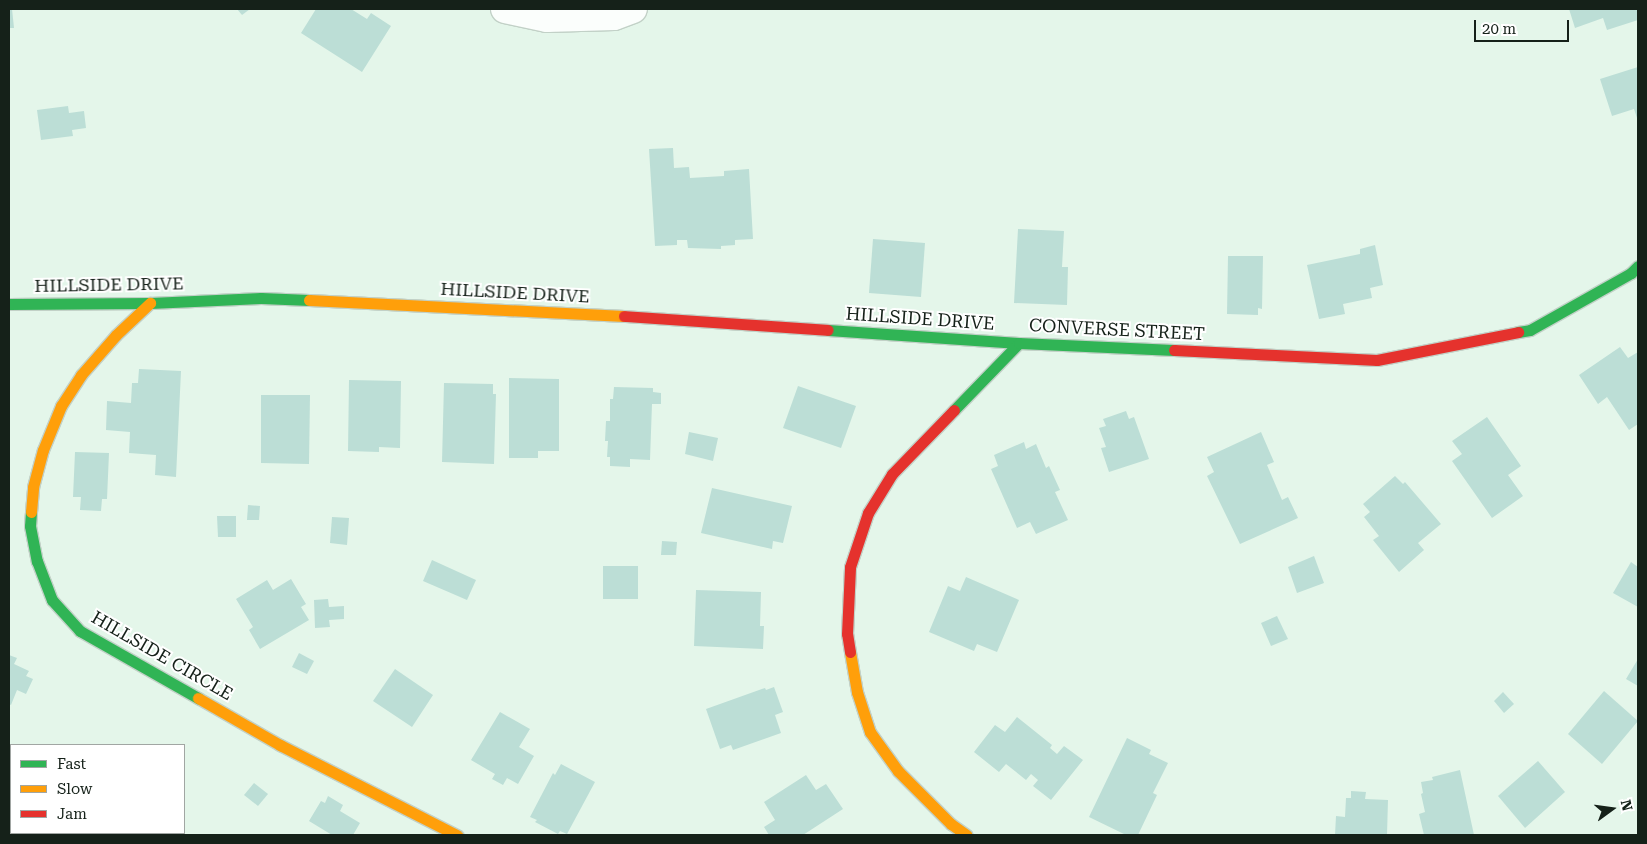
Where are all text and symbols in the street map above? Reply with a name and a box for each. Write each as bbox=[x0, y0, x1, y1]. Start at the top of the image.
scale bar bbox=[1477, 10, 1572, 42]
text: 20 m bbox=[1482, 20, 1516, 38]
street label: HILLSIDE DRIVE bbox=[34, 273, 184, 297]
street label: HILLSIDE DRIVE bbox=[440, 278, 590, 308]
street label: HILLSIDE DRIVE bbox=[845, 303, 995, 335]
street label: CONVERSE STREET bbox=[1029, 315, 1205, 345]
street label: HILLSIDE CIRCLE bbox=[87, 607, 237, 705]
legend bbox=[10, 744, 185, 834]
text: Fast bbox=[57, 755, 86, 773]
text: Slow bbox=[57, 780, 92, 798]
north arrow bbox=[1587, 784, 1637, 834]
text: N bbox=[1617, 798, 1636, 813]
text: Jam bbox=[57, 805, 87, 823]

